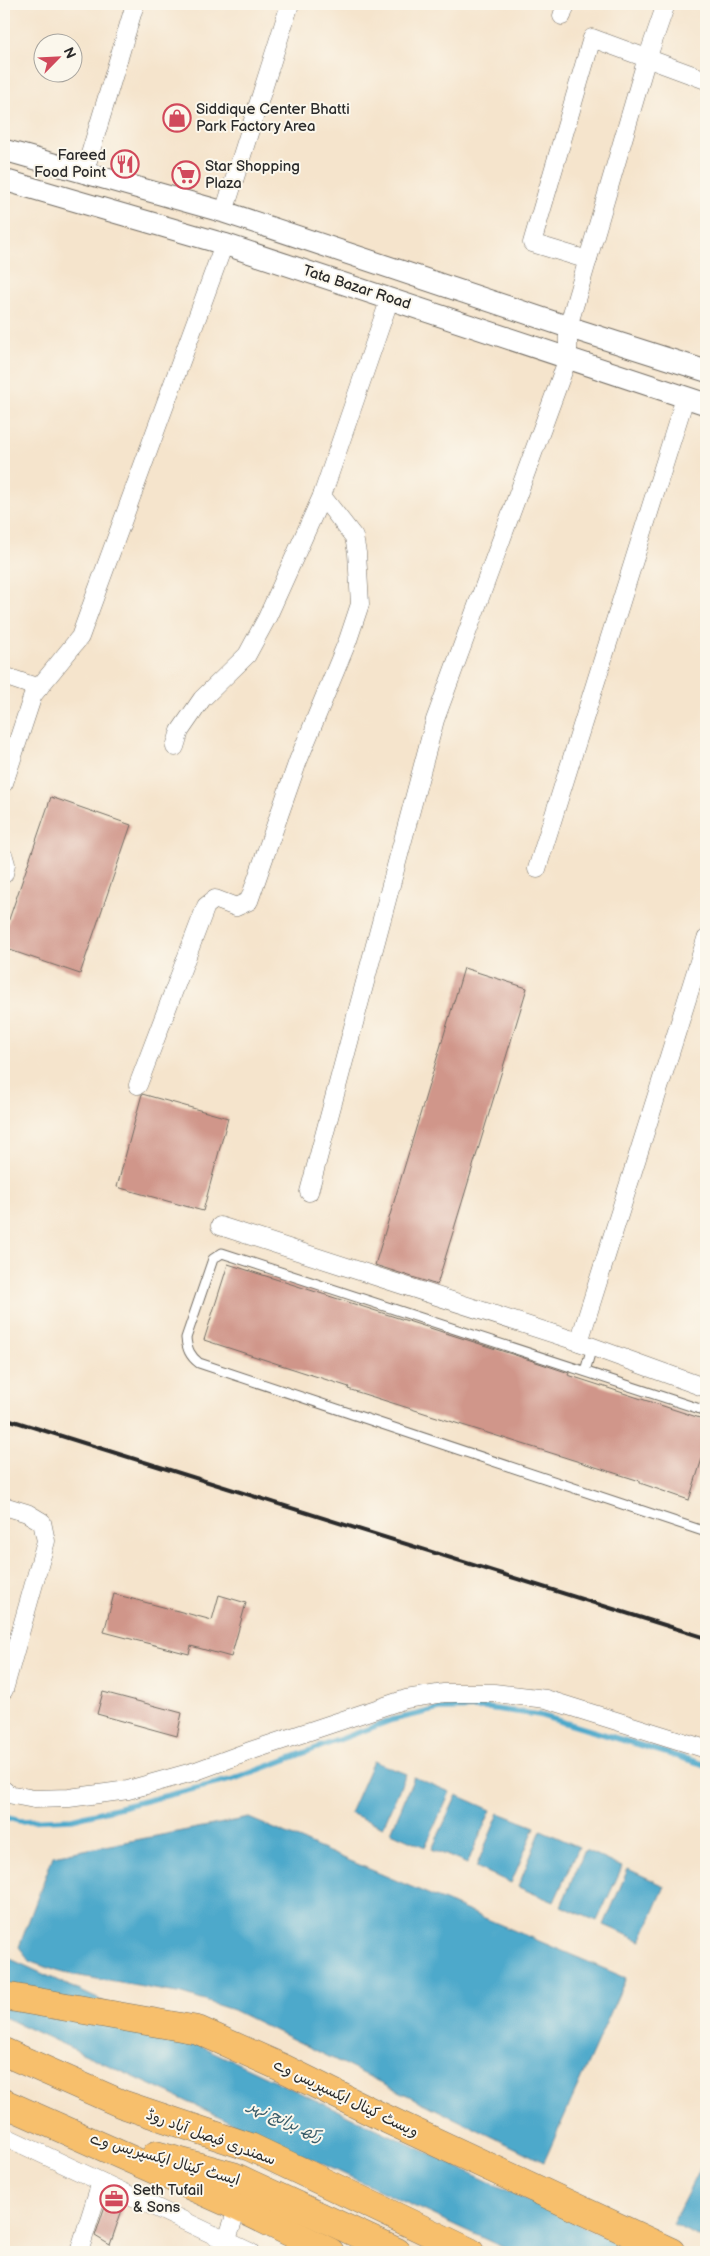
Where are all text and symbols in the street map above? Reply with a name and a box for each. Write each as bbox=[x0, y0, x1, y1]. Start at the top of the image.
north arrow bbox=[32, 32, 82, 82]
text: N bbox=[60, 45, 79, 61]
place label: Siddique Center Bhatti Park Factory Area bbox=[196, 100, 350, 136]
shop icon: Siddique Center Bhatti Park Factory Area bbox=[162, 103, 192, 133]
place label: Fareed Food Point bbox=[34, 146, 106, 182]
restaurant icon: Fareed Food Point bbox=[110, 149, 140, 179]
place label: Star Shopping Plaza bbox=[205, 157, 300, 193]
supermarket icon: Star Shopping Plaza bbox=[171, 160, 201, 190]
street label: Tata Bazar Road bbox=[300, 261, 413, 314]
street label: ویسٹ کینال ایکسپریس وے bbox=[270, 2055, 421, 2142]
water label: رکھ برانچ نہر bbox=[243, 2095, 325, 2148]
street label: سمندری فیصل آباد روڈ bbox=[143, 2105, 278, 2170]
street label: ایسٹ کینال ایکسپریس وے bbox=[88, 2129, 242, 2190]
place label: Seth Tufail & Sons bbox=[133, 2181, 203, 2217]
office icon: Seth Tufail & Sons bbox=[99, 2184, 129, 2214]

